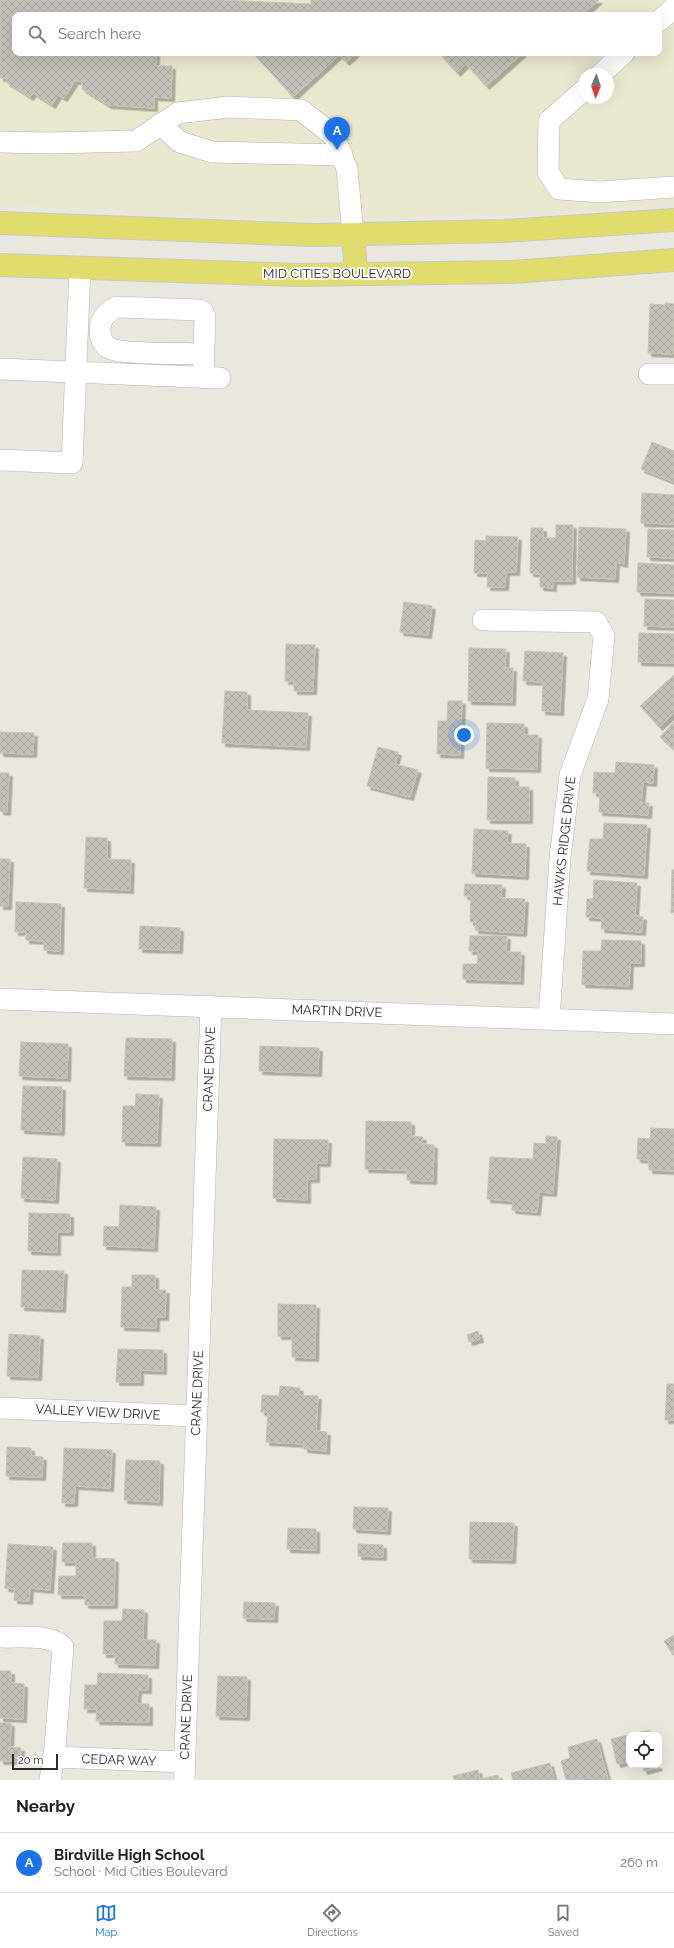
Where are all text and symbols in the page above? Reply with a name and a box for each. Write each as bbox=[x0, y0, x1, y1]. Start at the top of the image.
search box bbox=[12, 12, 662, 56]
icon: search bbox=[26, 23, 48, 45]
text: Search here bbox=[58, 25, 141, 43]
north arrow bbox=[578, 68, 614, 104]
pin: A bbox=[324, 117, 350, 150]
street label: MID CITIES BOULEVARD bbox=[263, 266, 411, 281]
your location bbox=[454, 725, 474, 745]
street label: HAWKS RIDGE DRIVE bbox=[550, 775, 578, 906]
street label: MARTIN DRIVE bbox=[291, 1002, 383, 1020]
street label: CRANE DRIVE bbox=[200, 1026, 218, 1112]
street label: CRANE DRIVE bbox=[188, 1350, 206, 1436]
street label: VALLEY VIEW DRIVE bbox=[35, 1401, 161, 1423]
street label: CRANE DRIVE bbox=[177, 1674, 195, 1760]
map controls bbox=[626, 1732, 662, 1768]
button: locate bbox=[626, 1732, 662, 1768]
street label: CEDAR WAY bbox=[81, 1751, 157, 1769]
scale bar bbox=[12, 1752, 58, 1771]
text: 20 m bbox=[18, 1754, 43, 1767]
text: Nearby bbox=[16, 1796, 75, 1816]
text: Birdville High School bbox=[54, 1846, 204, 1864]
text: A bbox=[25, 1855, 33, 1870]
text: 260 m bbox=[620, 1855, 658, 1870]
text: School · Mid Cities Boulevard bbox=[54, 1864, 228, 1879]
tab: Map bbox=[95, 1902, 117, 1939]
tab: Directions bbox=[307, 1902, 358, 1939]
tab: Saved bbox=[548, 1902, 579, 1939]

